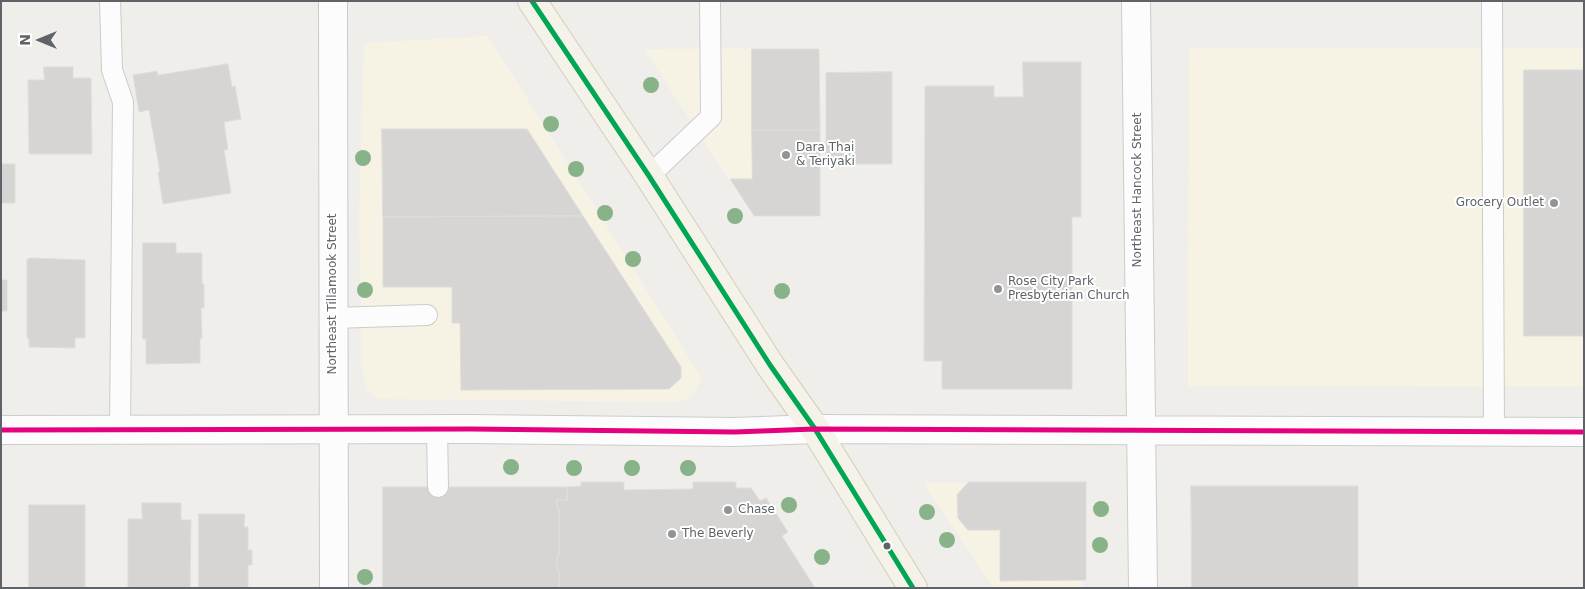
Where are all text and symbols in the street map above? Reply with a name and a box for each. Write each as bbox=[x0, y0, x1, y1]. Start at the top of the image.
north arrow bbox=[15, 15, 65, 65]
text: N bbox=[17, 34, 33, 46]
street label: Northeast Hancock Street bbox=[1131, 113, 1145, 267]
place label: Dara Thai & Teriyaki bbox=[796, 141, 855, 169]
marker: Dara Thai & Teriyaki bbox=[780, 149, 792, 161]
place label: Grocery Outlet bbox=[1456, 196, 1544, 210]
marker: Grocery Outlet bbox=[1548, 197, 1560, 209]
street label: Northeast Tillamook Street bbox=[326, 214, 340, 374]
place label: Rose City Park Presbyterian Church bbox=[1008, 275, 1130, 303]
marker: Rose City Park Presbyterian Church bbox=[992, 283, 1004, 295]
place label: Chase bbox=[738, 503, 775, 517]
marker: Chase bbox=[722, 504, 734, 516]
place label: The Beverly bbox=[682, 527, 754, 541]
marker: The Beverly bbox=[666, 528, 678, 540]
unlabelled marker bbox=[882, 541, 892, 551]

